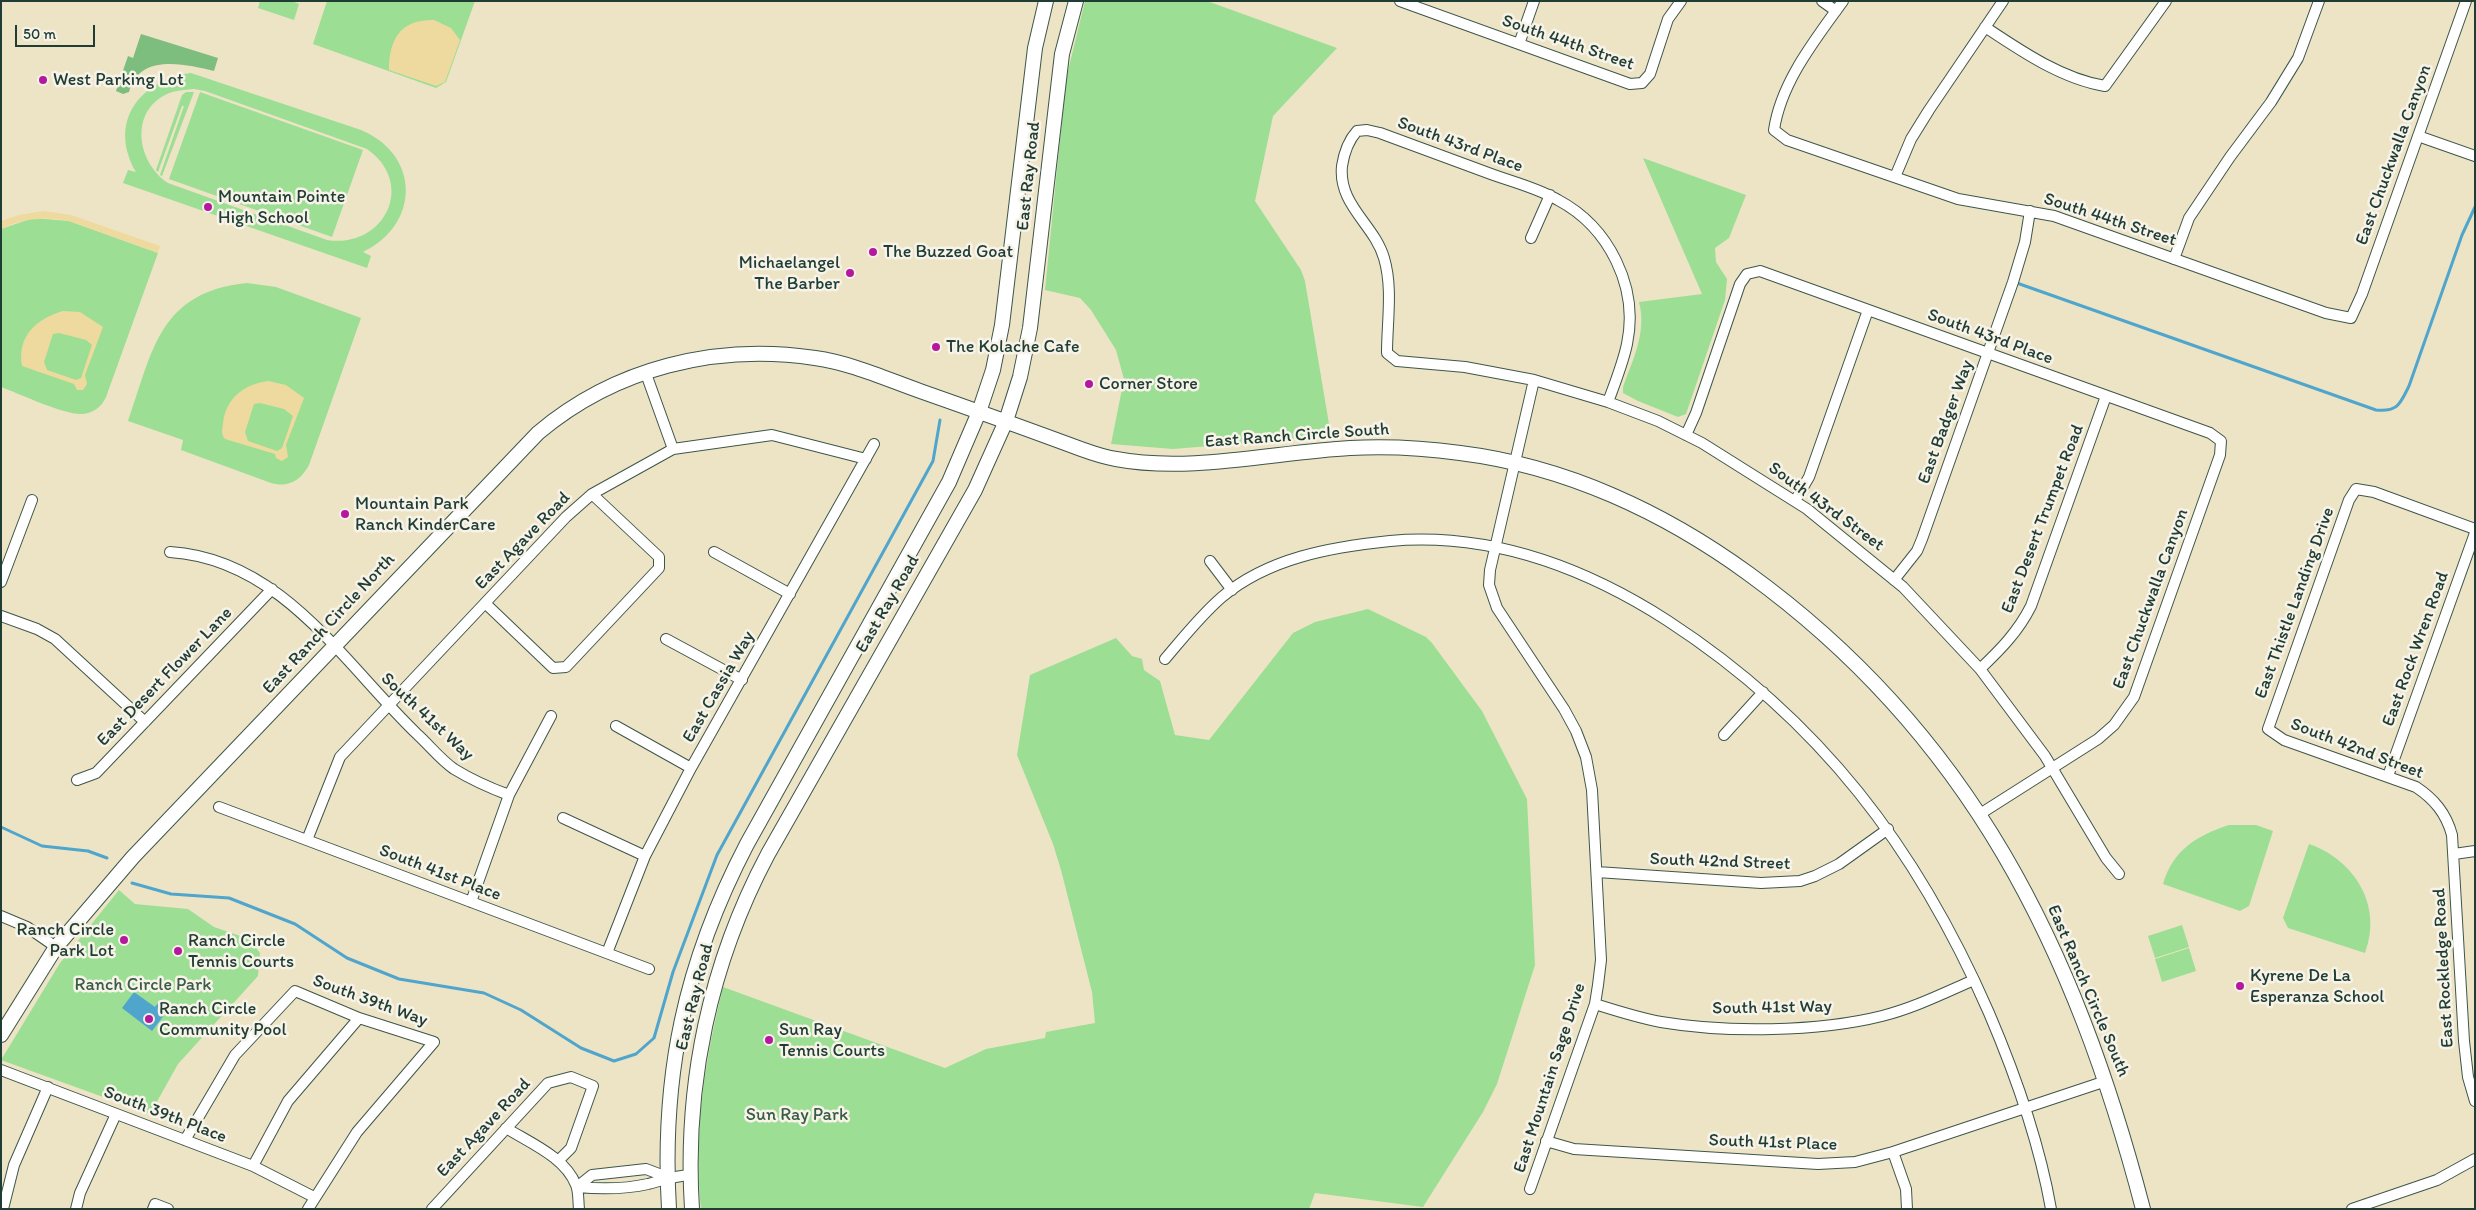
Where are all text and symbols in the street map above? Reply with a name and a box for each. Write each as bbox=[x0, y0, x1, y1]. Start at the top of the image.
street label: South 44th Street bbox=[1499, 10, 1637, 76]
scale bar bbox=[18, 15, 98, 47]
text: 50 m bbox=[23, 25, 56, 43]
street label: East Chuckwalla Canyon bbox=[2351, 62, 2437, 248]
place label: West Parking Lot bbox=[53, 69, 184, 91]
marker: West Parking Lot bbox=[37, 74, 49, 86]
street label: South 43rd Place bbox=[1394, 112, 1526, 178]
street label: East Ray Road bbox=[1013, 120, 1045, 232]
place label: Mountain Pointe High School bbox=[218, 186, 345, 228]
street label: South 44th Street bbox=[2041, 188, 2179, 252]
marker: Mountain Pointe High School bbox=[202, 201, 214, 213]
place label: The Buzzed Goat bbox=[883, 241, 1013, 263]
marker: The Buzzed Goat bbox=[867, 246, 879, 258]
place label: Michaelangel The Barber bbox=[739, 252, 840, 294]
marker: Michaelangel The Barber bbox=[844, 267, 856, 279]
street label: South 43rd Place bbox=[1924, 304, 2056, 370]
place label: The Kolache Cafe bbox=[946, 336, 1080, 358]
marker: The Kolache Cafe bbox=[930, 341, 942, 353]
street label: East Badger Way bbox=[1914, 357, 1978, 487]
place label: Corner Store bbox=[1099, 373, 1198, 395]
marker: Corner Store bbox=[1083, 378, 1095, 390]
street label: East Ranch Circle South bbox=[1204, 419, 1390, 453]
street label: East Desert Trumpet Road bbox=[1997, 421, 2089, 617]
street label: South 43rd Street bbox=[1764, 458, 1888, 556]
street label: East Agave Road bbox=[471, 487, 575, 595]
place label: Mountain Park Ranch KinderCare bbox=[355, 493, 495, 536]
street label: East Thistle Landing Drive bbox=[2250, 504, 2340, 702]
street label: East Chuckwalla Canyon bbox=[2108, 506, 2194, 692]
marker: Mountain Park Ranch KinderCare bbox=[339, 508, 351, 520]
street label: East Ranch Circle North bbox=[258, 549, 400, 699]
street label: East Ray Road bbox=[851, 551, 925, 657]
street label: East Rock Wren Road bbox=[2378, 569, 2454, 729]
street label: East Desert Flower Lane bbox=[93, 603, 237, 751]
street label: East Cassia Way bbox=[678, 627, 760, 747]
street label: South 41st Way bbox=[376, 668, 478, 766]
street label: South 42nd Street bbox=[2287, 714, 2427, 784]
street label: South 41st Place bbox=[376, 840, 504, 906]
street label: South 42nd Street bbox=[1649, 849, 1791, 875]
street label: East Rockledge Road bbox=[2429, 888, 2459, 1048]
street label: East Ranch Circle South bbox=[2042, 902, 2134, 1080]
place label: Ranch Circle Park Lot bbox=[17, 919, 114, 962]
place label: Ranch Circle Tennis Courts bbox=[188, 930, 294, 972]
marker: Ranch Circle Park Lot bbox=[118, 934, 130, 946]
street label: East Ray Road bbox=[671, 941, 719, 1053]
marker: Ranch Circle Tennis Courts bbox=[172, 945, 184, 957]
place label: Kyrene De La Esperanza School bbox=[2250, 965, 2384, 1008]
street label: South 39th Way bbox=[310, 970, 430, 1032]
park label: Ranch Circle Park bbox=[75, 974, 211, 996]
street label: East Mountain Sage Drive bbox=[1509, 980, 1591, 1176]
marker: Kyrene De La Esperanza School bbox=[2234, 980, 2246, 992]
street label: South 41st Way bbox=[1712, 996, 1832, 1020]
place label: Ranch Circle Community Pool bbox=[159, 998, 286, 1040]
marker: Ranch Circle Community Pool bbox=[143, 1013, 155, 1025]
place label: Sun Ray Tennis Courts bbox=[779, 1019, 885, 1062]
marker: Sun Ray Tennis Courts bbox=[763, 1034, 775, 1046]
street label: East Agave Road bbox=[432, 1074, 536, 1182]
street label: South 39th Place bbox=[100, 1082, 230, 1148]
park label: Sun Ray Park bbox=[746, 1104, 848, 1126]
street label: South 41st Place bbox=[1708, 1130, 1838, 1156]

